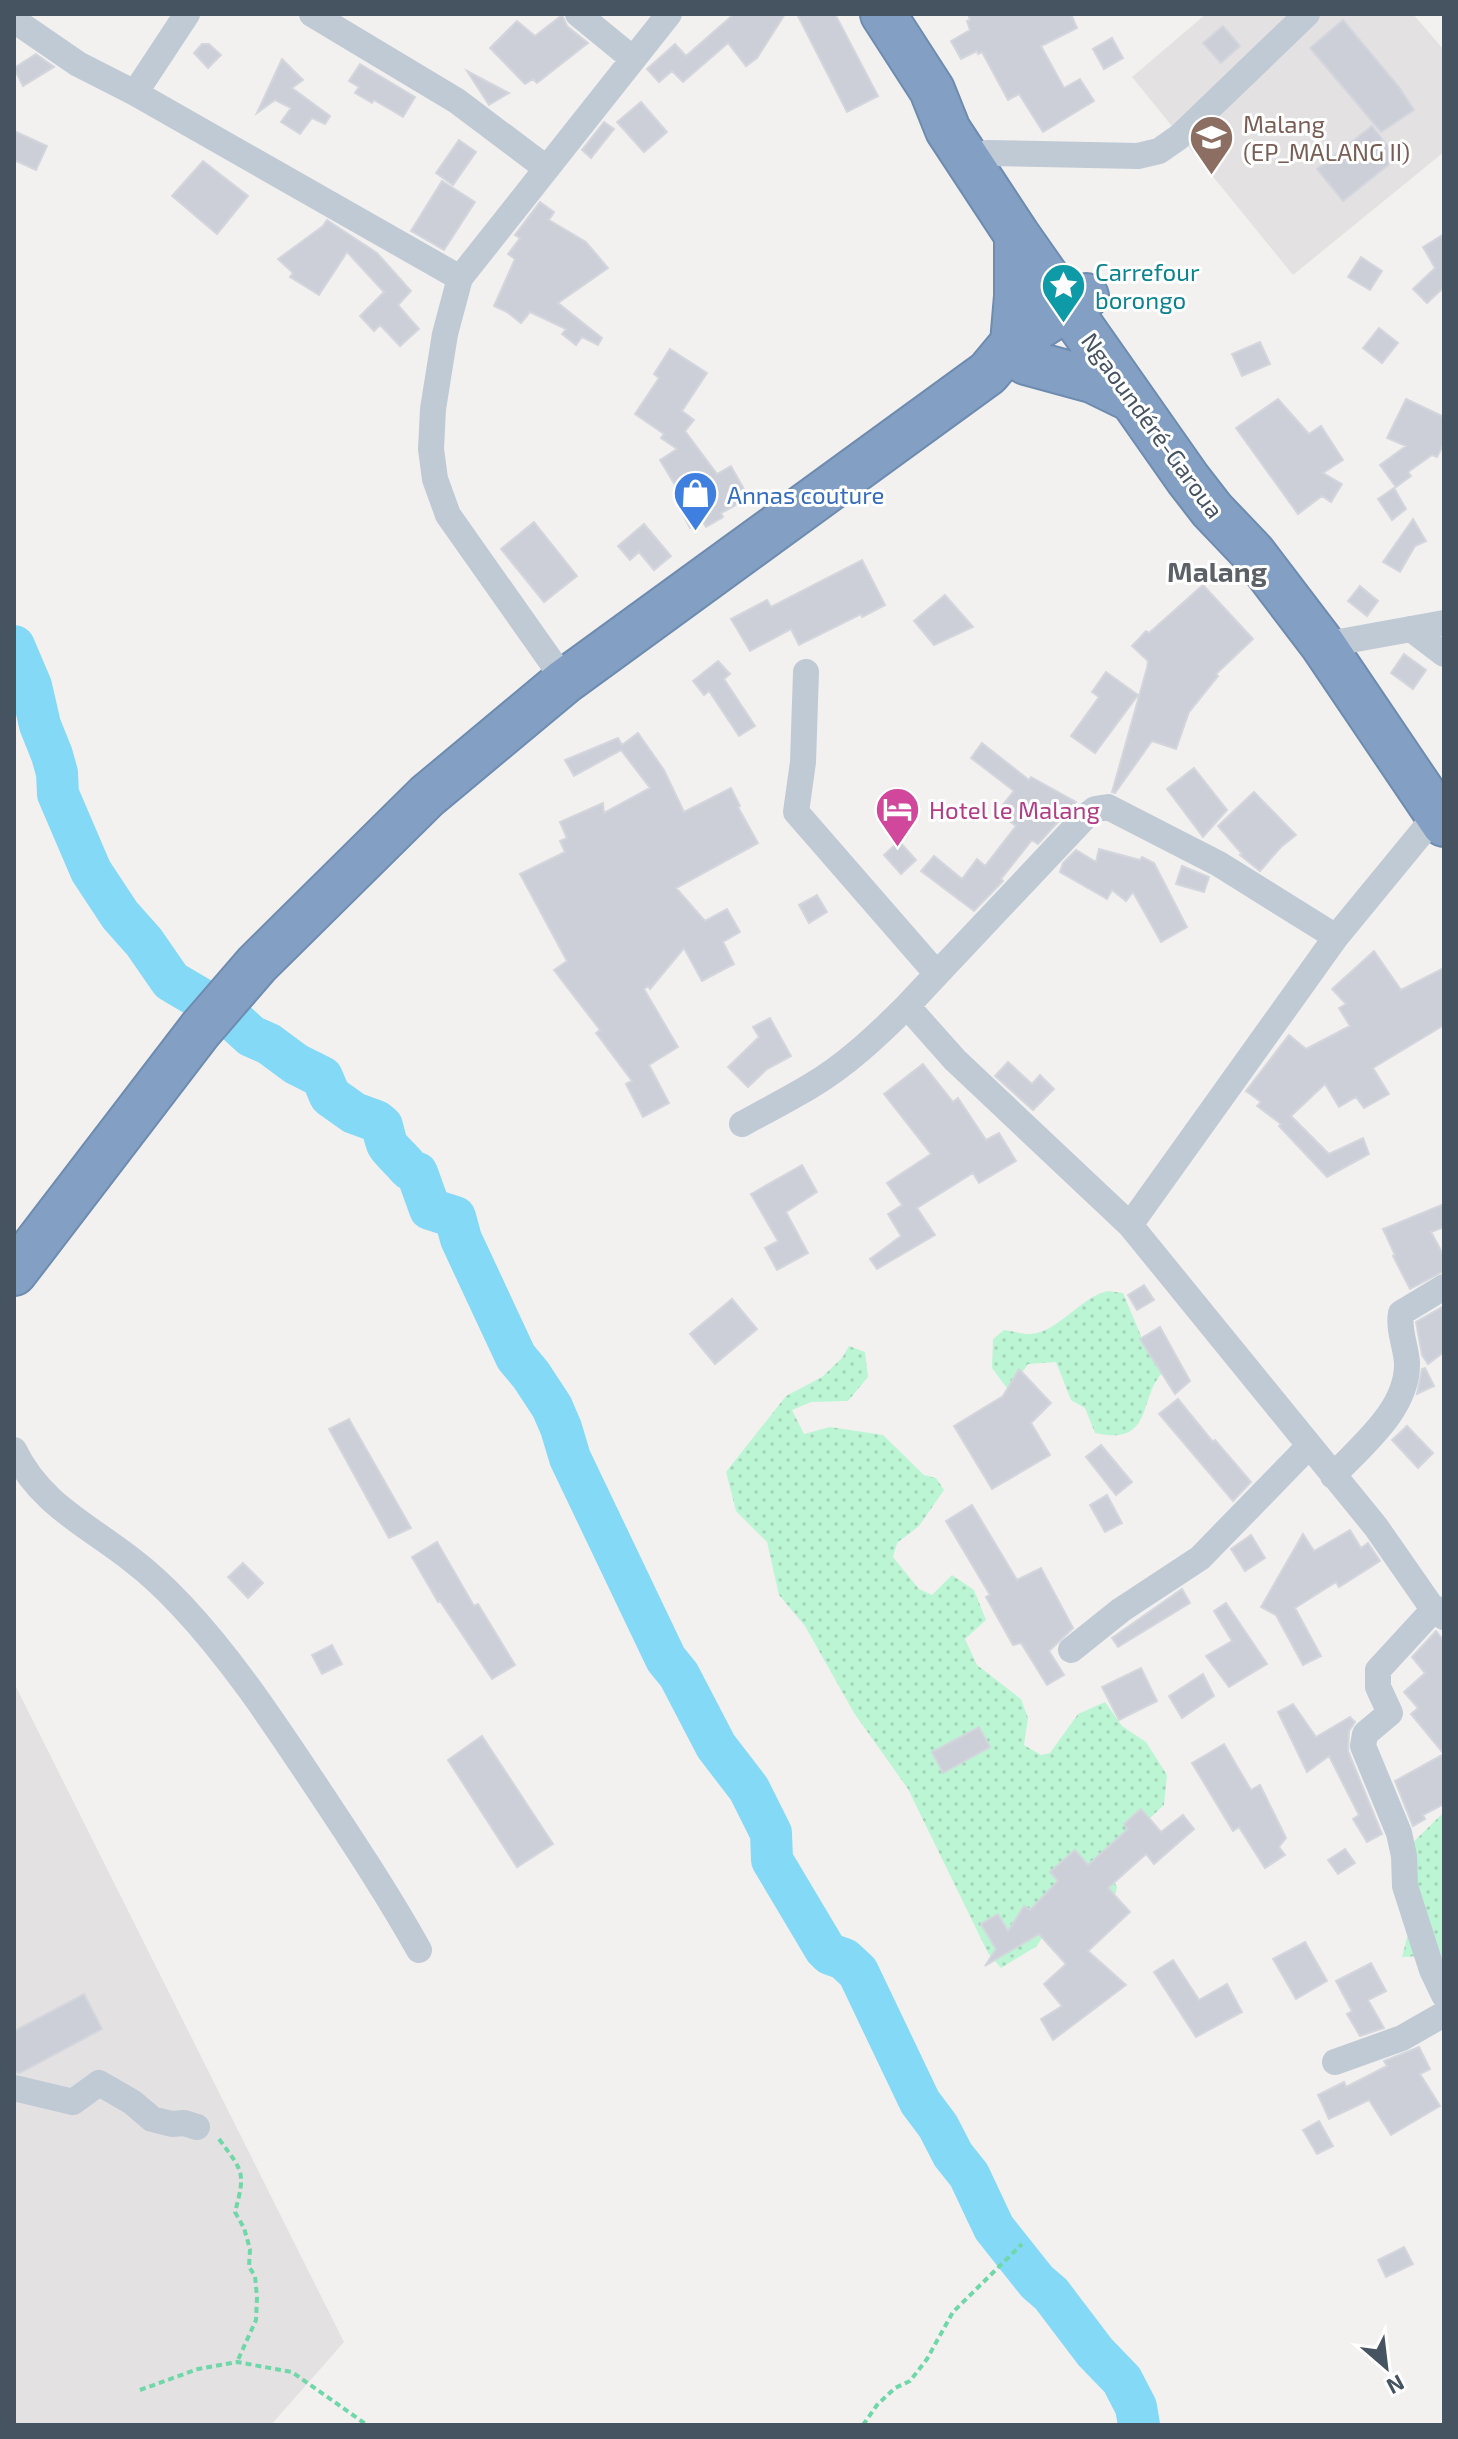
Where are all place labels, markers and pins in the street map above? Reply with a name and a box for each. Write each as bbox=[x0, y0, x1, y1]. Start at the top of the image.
place label: Malang (EP_MALANG II) bbox=[1243, 109, 1410, 166]
school or university icon: Malang (EP_MALANG II) bbox=[1188, 113, 1236, 176]
place label: Carrefour borongo bbox=[1095, 257, 1200, 314]
place icon: Carrefour borongo bbox=[1040, 261, 1088, 324]
shop icon: Annas couture bbox=[672, 470, 720, 533]
place label: Annas couture bbox=[727, 480, 884, 509]
hotel icon: Hotel le Malang bbox=[874, 785, 922, 848]
place label: Hotel le Malang bbox=[929, 795, 1100, 824]

